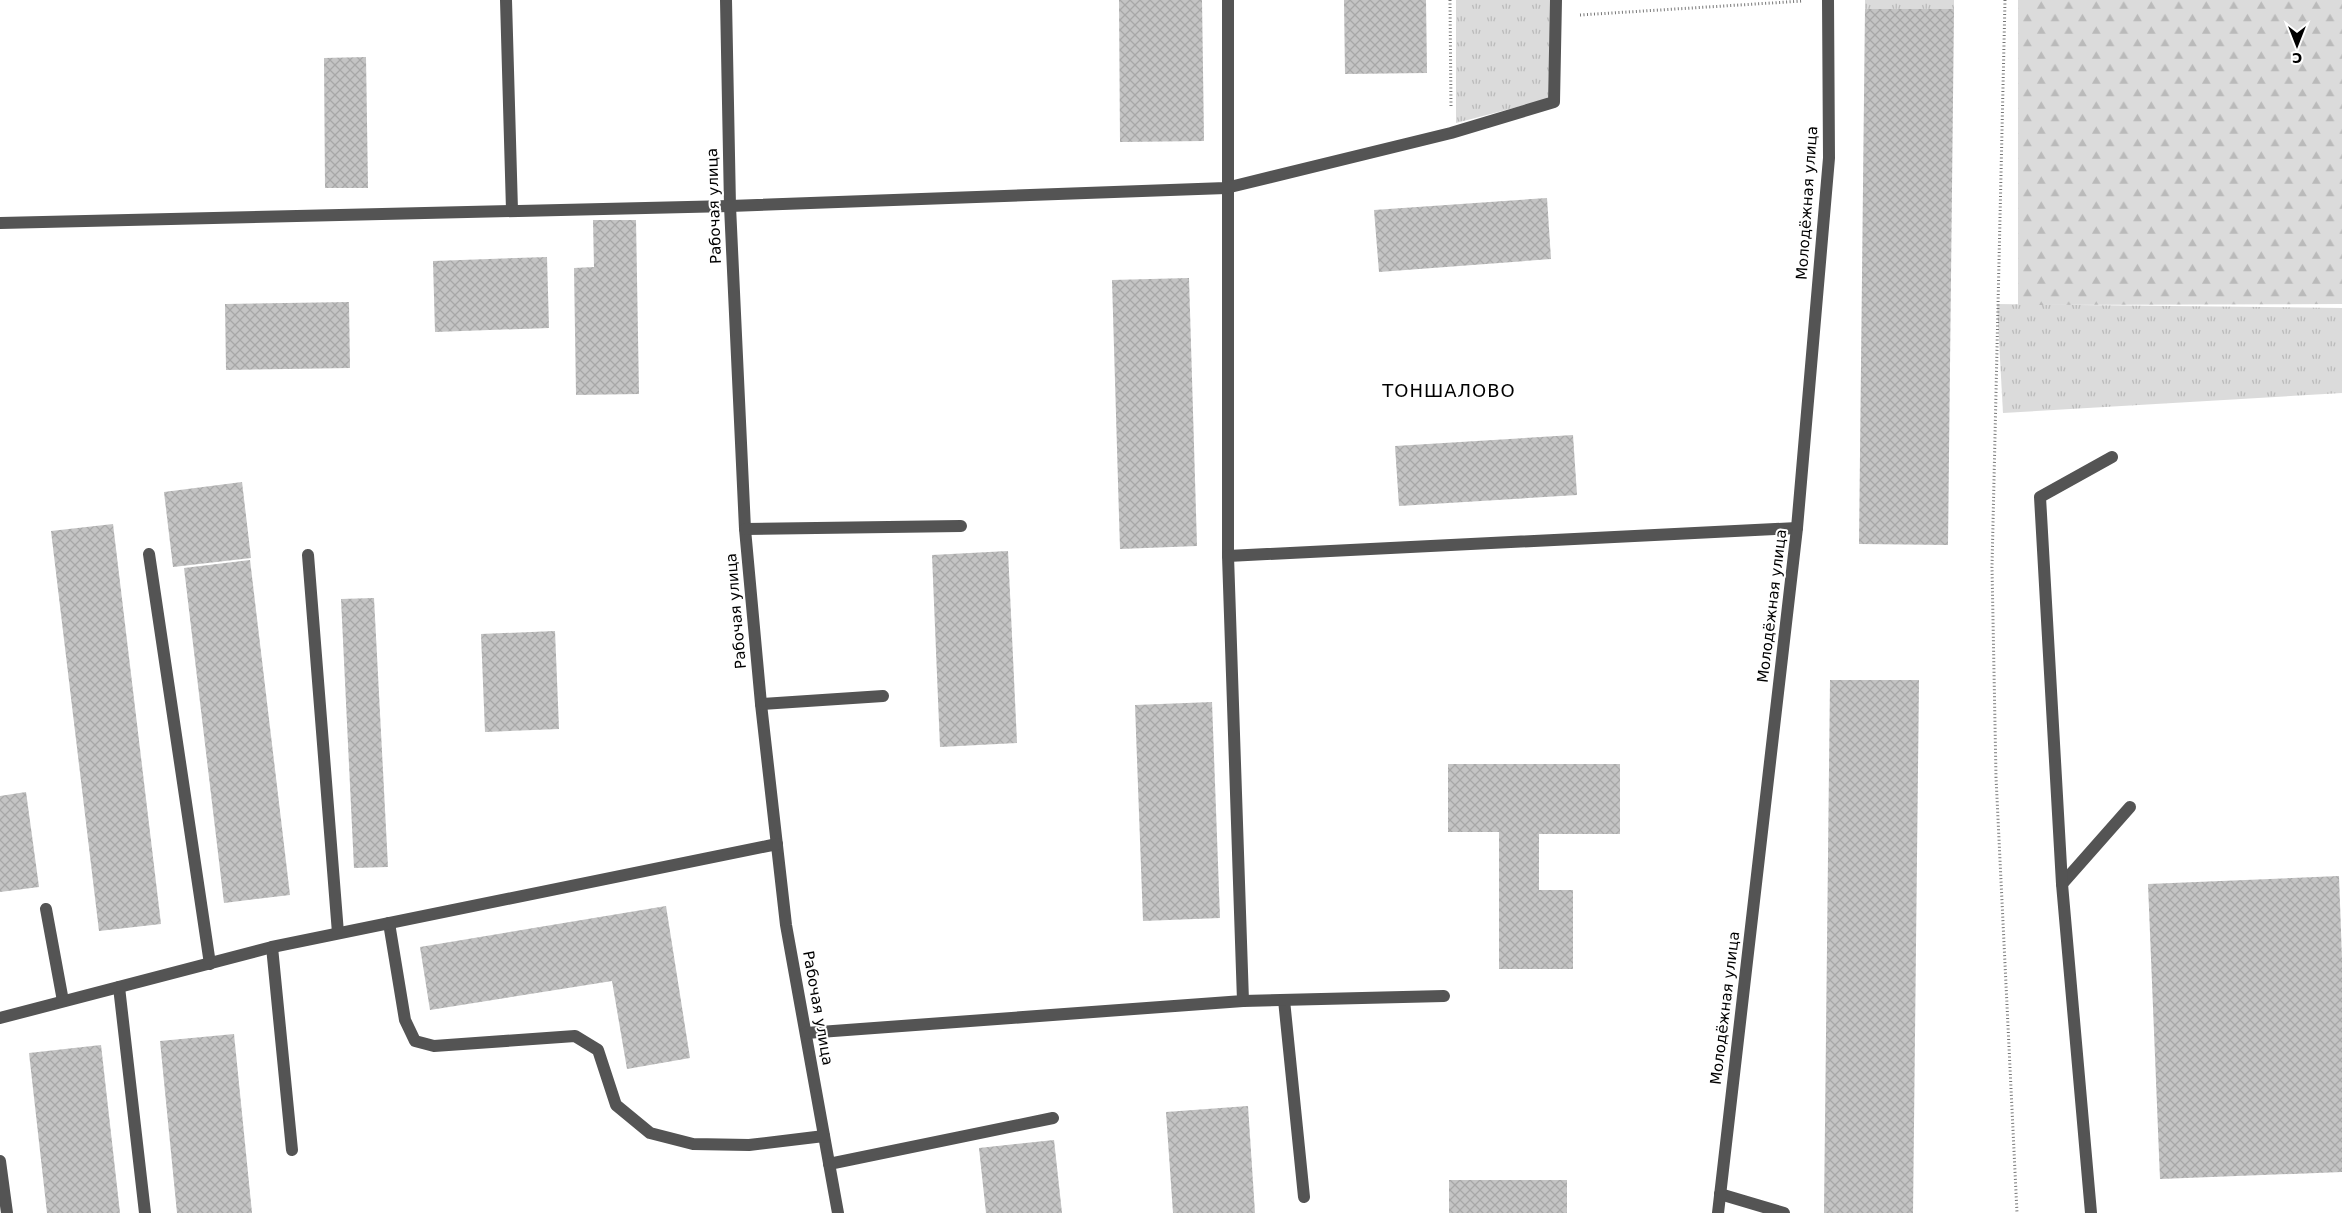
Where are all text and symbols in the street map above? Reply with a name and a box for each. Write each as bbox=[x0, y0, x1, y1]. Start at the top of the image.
north arrow bbox=[2272, 20, 2322, 70]
text: С bbox=[2292, 50, 2302, 66]
street label: Молодёжная улица bbox=[1793, 125, 1821, 281]
street label: Рабочая улица bbox=[703, 148, 725, 264]
district label: ТОНШАЛОВО bbox=[1381, 380, 1516, 401]
street label: Молодёжная улица bbox=[1754, 528, 1790, 684]
street label: Рабочая улица bbox=[722, 552, 750, 670]
street label: Молодёжная улица bbox=[1707, 930, 1743, 1086]
street label: Рабочая улица bbox=[799, 949, 837, 1067]

